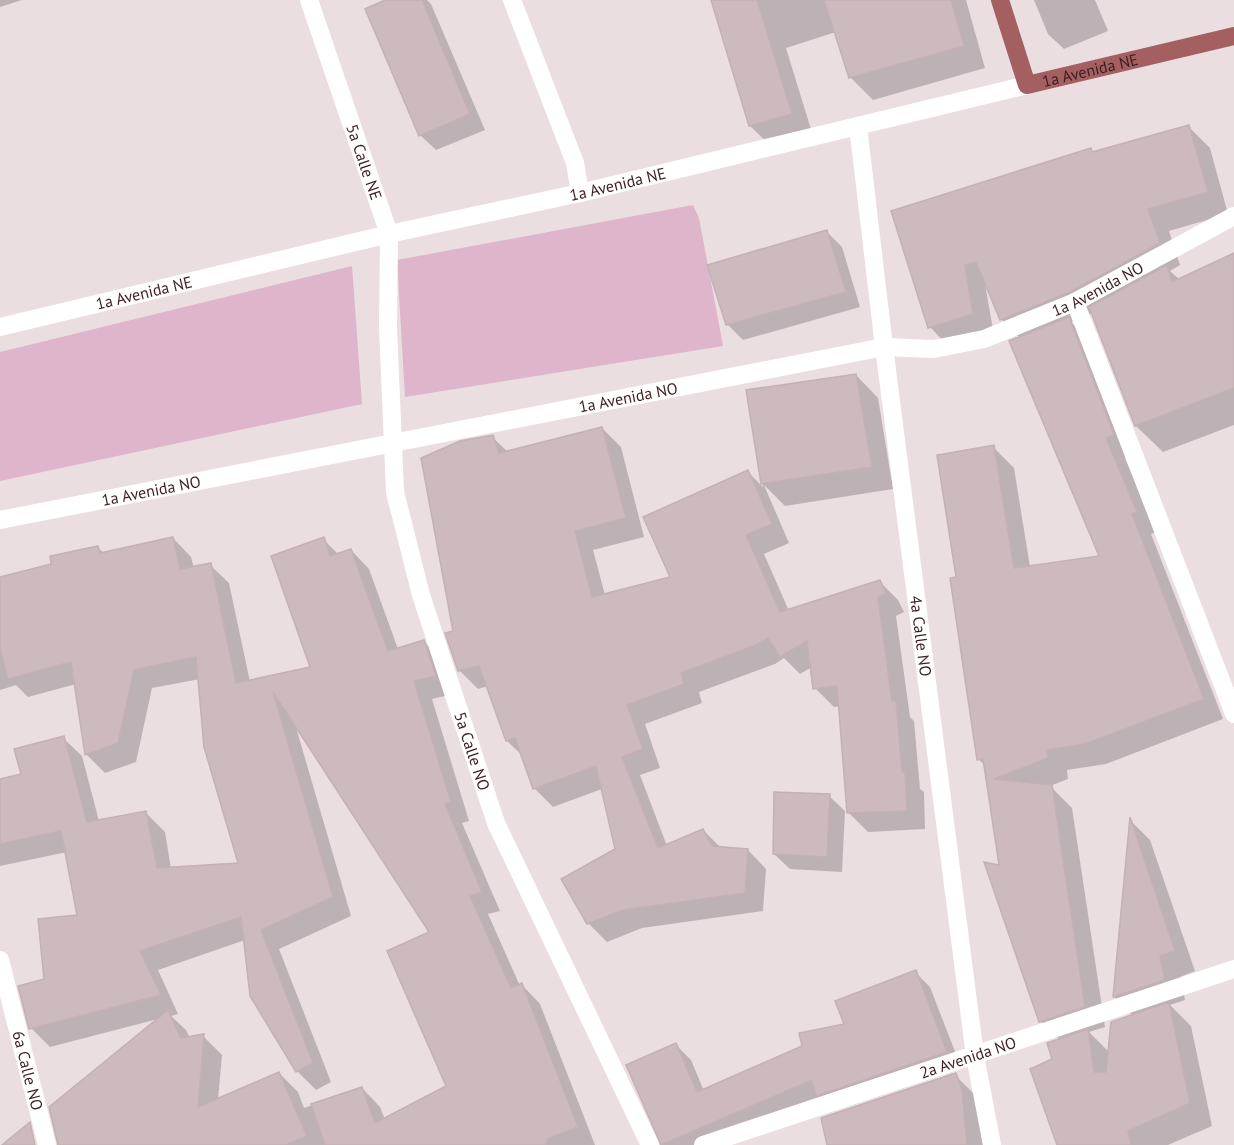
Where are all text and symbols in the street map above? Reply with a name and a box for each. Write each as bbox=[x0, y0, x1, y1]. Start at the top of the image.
street label: 1a Avenida NE bbox=[1040, 49, 1140, 91]
street label: 5a Calle NE bbox=[342, 121, 387, 202]
street label: 1a Avenida NE bbox=[568, 163, 668, 205]
street label: 1a Avenida NO bbox=[1049, 257, 1147, 320]
street label: 1a Avenida NE bbox=[94, 271, 194, 314]
street label: 1a Avenida NO bbox=[577, 378, 679, 417]
street label: 1a Avenida NO bbox=[100, 471, 202, 510]
street label: 4a Calle NO bbox=[906, 595, 936, 678]
street label: 5a Calle NO bbox=[450, 709, 495, 793]
street label: 6a Calle NO bbox=[8, 1029, 48, 1112]
street label: 2a Avenida NO bbox=[917, 1032, 1019, 1083]

